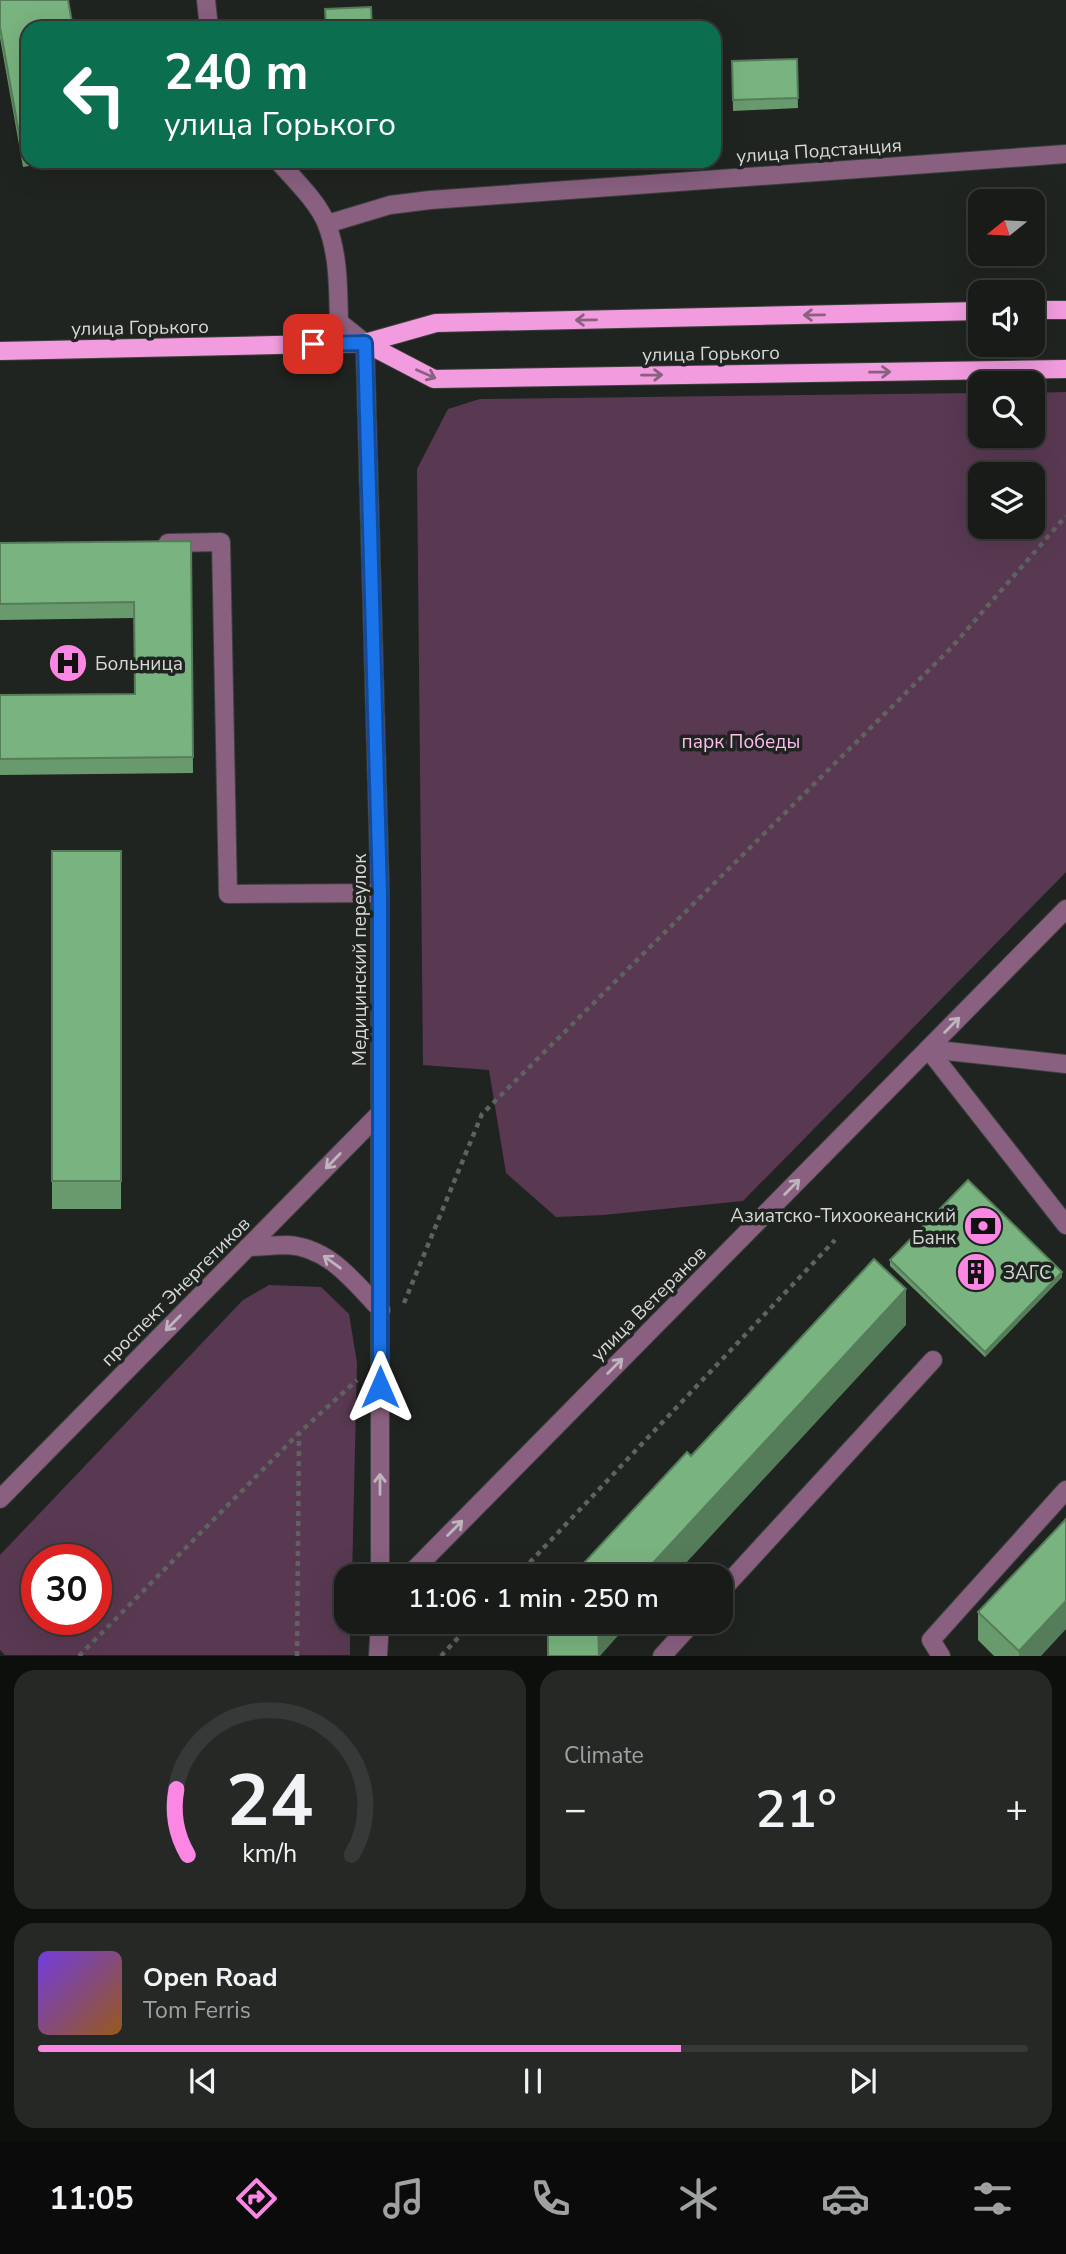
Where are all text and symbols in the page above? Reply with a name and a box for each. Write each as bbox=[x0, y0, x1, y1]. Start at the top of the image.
text: 240 m bbox=[164, 39, 308, 106]
icon: left bbox=[49, 49, 140, 140]
text: улица Горького bbox=[164, 103, 396, 146]
street label: улица Подстанция bbox=[735, 132, 903, 170]
north arrow bbox=[968, 189, 1045, 266]
map controls bbox=[968, 189, 1045, 539]
button: sound bbox=[968, 280, 1045, 357]
one-way arrow bbox=[803, 308, 826, 322]
one-way arrow bbox=[575, 313, 598, 327]
street label: улица Горького bbox=[71, 314, 209, 342]
pin bbox=[283, 314, 343, 374]
icon: arrive bbox=[294, 325, 332, 363]
street label: улица Горького bbox=[642, 340, 780, 368]
one-way arrow bbox=[868, 365, 891, 379]
one-way arrow bbox=[415, 368, 436, 381]
one-way arrow bbox=[640, 369, 663, 382]
button: search bbox=[968, 371, 1045, 448]
button: layers bbox=[968, 462, 1045, 539]
hospital icon: Больница bbox=[47, 642, 89, 684]
place label: Больница bbox=[95, 651, 183, 677]
park label: парк Победы bbox=[682, 729, 800, 755]
street label: Медицинский переулок bbox=[347, 854, 373, 1066]
one-way arrow bbox=[943, 1017, 960, 1034]
one-way arrow bbox=[324, 1153, 341, 1170]
one-way arrow bbox=[783, 1179, 800, 1196]
place label: Азиатско-Тихоокеанский Банк bbox=[730, 1203, 956, 1251]
bank icon: Азиатско-Тихоокеанский Банк bbox=[962, 1205, 1004, 1247]
street label: проспект Энергетиков bbox=[95, 1211, 256, 1372]
street label: улица Ветеранов bbox=[585, 1240, 712, 1367]
building icon: ЗАГС bbox=[955, 1251, 997, 1293]
one-way arrow bbox=[323, 1255, 342, 1270]
place label: ЗАГС bbox=[1003, 1260, 1052, 1286]
one-way arrow bbox=[165, 1315, 182, 1332]
position arrow bbox=[343, 1350, 417, 1424]
one-way arrow bbox=[606, 1358, 623, 1375]
one-way arrow bbox=[373, 1473, 387, 1496]
one-way arrow bbox=[446, 1520, 463, 1537]
speed limit sign: 30 bbox=[21, 1544, 112, 1635]
text: 11:06 · 1 min · 250 m bbox=[408, 1581, 659, 1616]
text: Climate bbox=[564, 1740, 644, 1771]
text: 24 bbox=[226, 1752, 314, 1852]
text: 21° bbox=[755, 1774, 837, 1845]
text: − bbox=[564, 1784, 587, 1835]
text: + bbox=[1005, 1784, 1028, 1835]
text: km/h bbox=[242, 1837, 298, 1871]
text: Open Road bbox=[143, 1960, 278, 1995]
text: Tom Ferris bbox=[143, 1995, 251, 2026]
icon: previous bbox=[184, 2062, 222, 2100]
icon: pause bbox=[514, 2062, 552, 2100]
icon: next bbox=[844, 2062, 882, 2100]
icon: directions bbox=[232, 2174, 281, 2223]
icon: music bbox=[379, 2174, 428, 2223]
icon: phone bbox=[526, 2174, 575, 2223]
icon: climate bbox=[674, 2174, 723, 2223]
icon: car bbox=[821, 2174, 870, 2223]
icon: filters bbox=[968, 2174, 1017, 2223]
text: 11:05 bbox=[49, 2177, 134, 2220]

